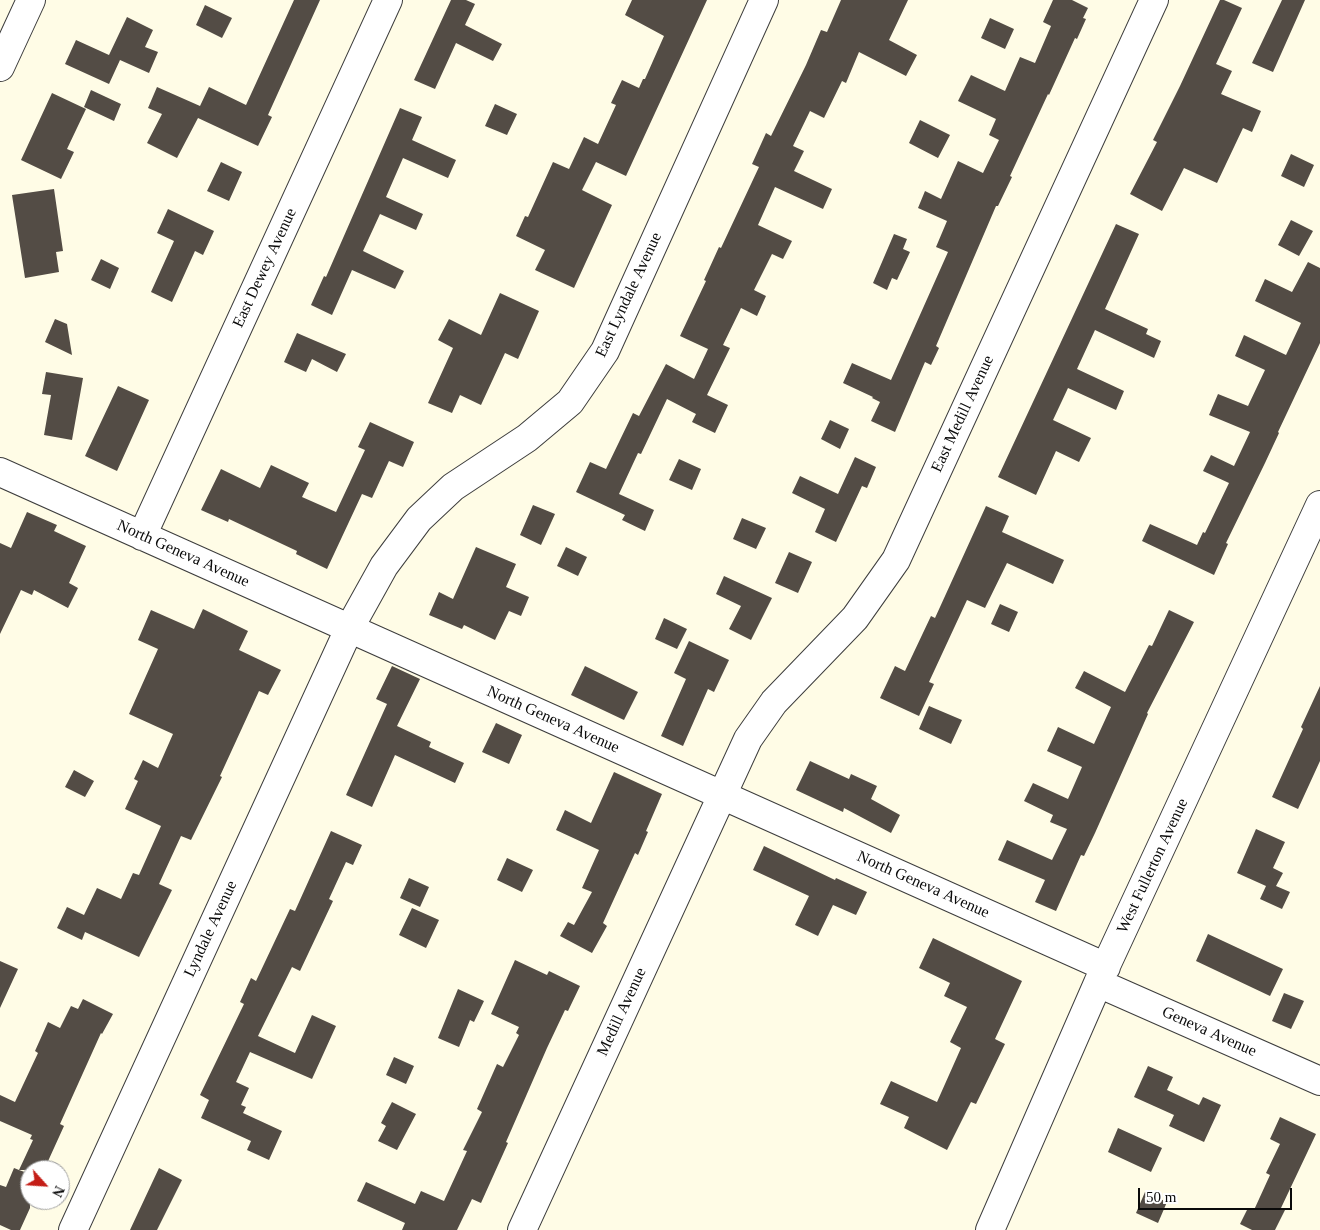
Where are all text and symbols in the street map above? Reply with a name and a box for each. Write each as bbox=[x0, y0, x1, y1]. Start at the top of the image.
street label: East Dewey Avenue bbox=[229, 205, 301, 331]
street label: East Lyndale Avenue bbox=[592, 229, 666, 361]
street label: East Medill Avenue bbox=[928, 352, 998, 476]
street label: North Geneva Avenue bbox=[114, 516, 252, 592]
street label: North Geneva Avenue bbox=[484, 682, 622, 758]
street label: West Fullerton Avenue bbox=[1113, 795, 1193, 937]
street label: North Geneva Avenue bbox=[854, 847, 992, 923]
street label: Lyndale Avenue bbox=[180, 878, 242, 980]
street label: Medill Avenue bbox=[593, 965, 651, 1059]
street label: Geneva Avenue bbox=[1159, 1003, 1259, 1061]
north arrow bbox=[20, 1160, 70, 1210]
scale bar bbox=[1140, 1178, 1294, 1210]
text: N bbox=[49, 1184, 67, 1199]
text: 50 m bbox=[1146, 1189, 1176, 1205]

